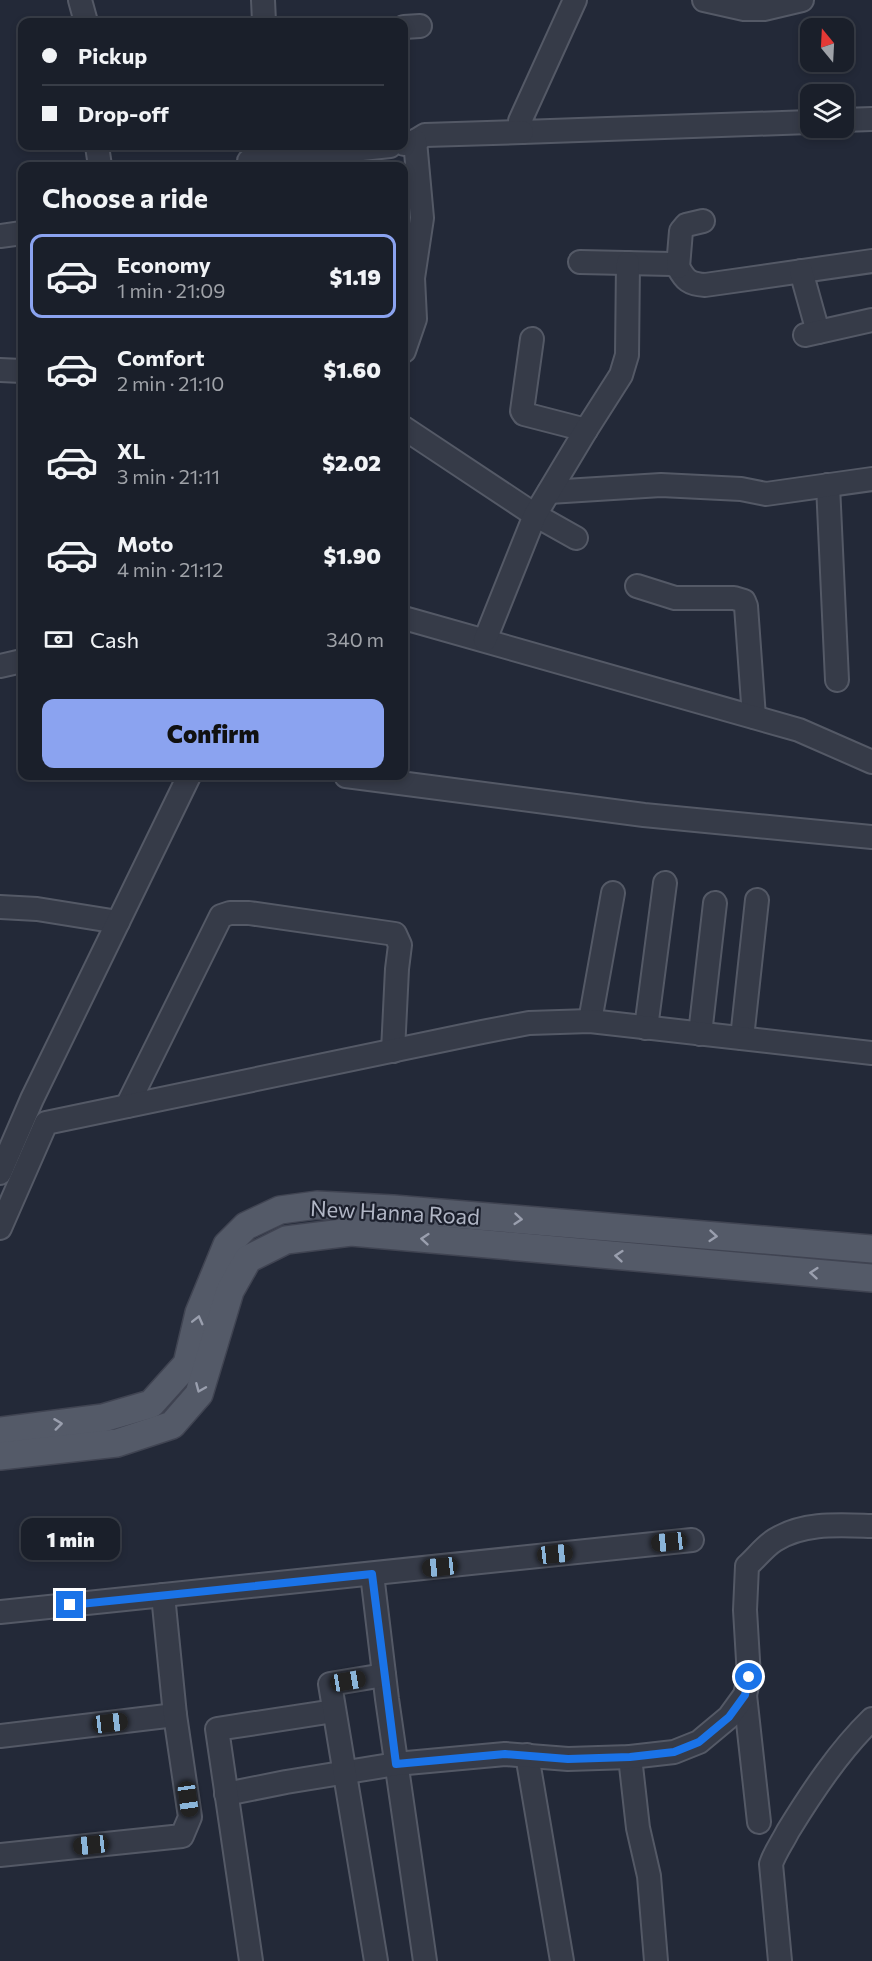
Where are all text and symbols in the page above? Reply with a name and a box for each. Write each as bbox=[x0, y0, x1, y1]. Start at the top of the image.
north arrow bbox=[800, 18, 854, 72]
map controls bbox=[800, 18, 854, 138]
text: Pickup bbox=[78, 42, 147, 69]
button: layers bbox=[800, 84, 854, 138]
text: Drop-off bbox=[78, 100, 169, 127]
text: Choose a ride bbox=[42, 181, 208, 214]
icon: car bbox=[45, 249, 99, 303]
text: Economy bbox=[117, 251, 211, 278]
text: $1.19 bbox=[329, 263, 381, 290]
text: 1 min · 21:09 bbox=[117, 278, 225, 302]
icon: car bbox=[45, 342, 99, 396]
text: Comfort bbox=[117, 344, 205, 371]
text: $1.60 bbox=[324, 356, 381, 383]
text: 2 min · 21:10 bbox=[117, 371, 224, 395]
icon: car bbox=[45, 435, 99, 489]
text: XL bbox=[117, 437, 145, 464]
text: $2.02 bbox=[322, 449, 381, 476]
text: 3 min · 21:11 bbox=[117, 464, 220, 488]
icon: car bbox=[45, 528, 99, 582]
text: Moto bbox=[117, 530, 173, 557]
text: $1.90 bbox=[324, 542, 381, 569]
text: 4 min · 21:12 bbox=[117, 557, 223, 581]
icon: cash bbox=[42, 623, 75, 656]
text: Cash bbox=[90, 626, 139, 653]
text: 340 m bbox=[326, 627, 384, 651]
button: Confirm bbox=[42, 699, 384, 768]
street label: New Hanna Road bbox=[309, 1194, 481, 1230]
one-way arrow bbox=[514, 1212, 523, 1225]
one-way arrow bbox=[708, 1229, 717, 1242]
one-way arrow bbox=[421, 1233, 430, 1246]
one-way arrow bbox=[615, 1250, 624, 1263]
one-way arrow bbox=[809, 1267, 818, 1280]
one-way arrow bbox=[190, 1315, 203, 1325]
one-way arrow bbox=[195, 1381, 207, 1392]
one-way arrow bbox=[53, 1418, 63, 1431]
callout: 1 min bbox=[20, 1518, 119, 1560]
text: 1 min bbox=[46, 1527, 95, 1551]
car bbox=[650, 1531, 688, 1553]
car bbox=[536, 1543, 574, 1565]
car bbox=[421, 1556, 459, 1578]
route end bbox=[56, 1591, 83, 1618]
route start bbox=[735, 1663, 762, 1690]
car bbox=[329, 1669, 367, 1693]
car bbox=[91, 1712, 129, 1734]
car bbox=[177, 1780, 199, 1818]
car bbox=[72, 1834, 110, 1856]

